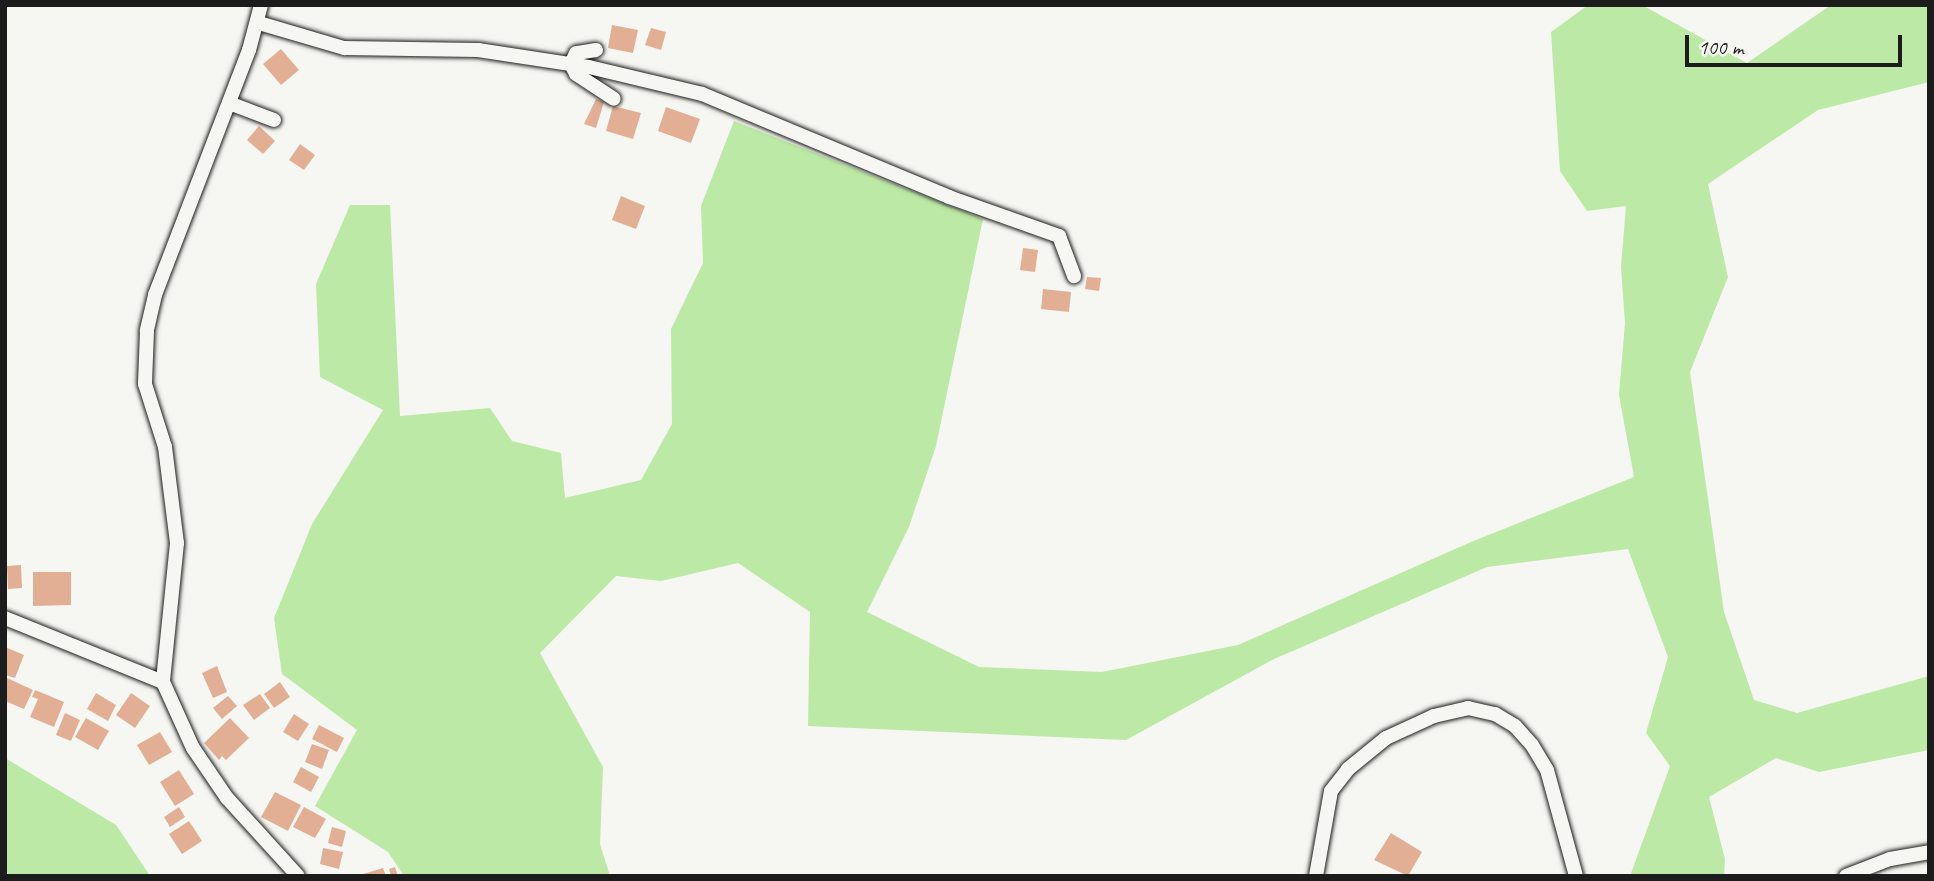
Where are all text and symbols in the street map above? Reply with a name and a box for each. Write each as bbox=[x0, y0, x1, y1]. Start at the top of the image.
scale bar bbox=[1689, 21, 1906, 65]
text: 100 m bbox=[1698, 34, 1743, 60]

